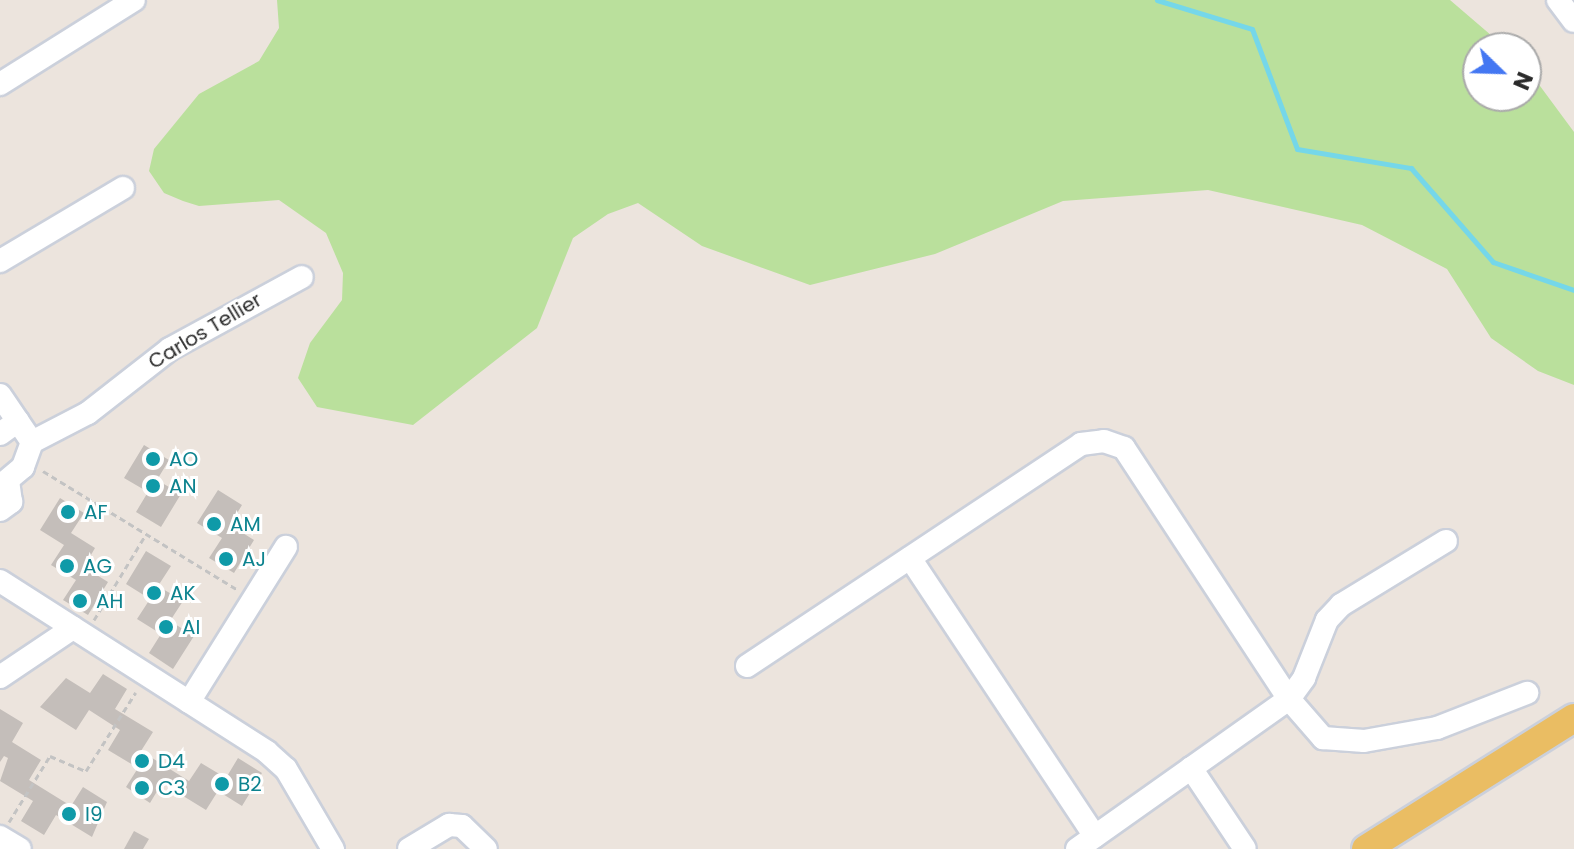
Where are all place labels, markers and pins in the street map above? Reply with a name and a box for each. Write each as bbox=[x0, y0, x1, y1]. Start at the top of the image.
place label: AO bbox=[169, 447, 198, 471]
marker: AO bbox=[144, 450, 162, 468]
place label: AN bbox=[169, 474, 197, 498]
marker: AN bbox=[144, 477, 162, 495]
place label: AF bbox=[84, 500, 108, 524]
marker: AF bbox=[59, 503, 77, 521]
place label: AM bbox=[230, 512, 261, 536]
marker: AM bbox=[205, 515, 223, 533]
place label: AJ bbox=[242, 547, 266, 571]
marker: AJ bbox=[217, 550, 235, 568]
place label: AG bbox=[83, 554, 112, 578]
marker: AG bbox=[58, 557, 76, 575]
place label: AK bbox=[170, 581, 195, 605]
marker: AK bbox=[145, 584, 163, 602]
place label: AH bbox=[96, 589, 123, 613]
marker: AH bbox=[71, 592, 89, 610]
place label: AI bbox=[182, 615, 200, 639]
marker: AI bbox=[157, 618, 175, 636]
place label: D4 bbox=[158, 749, 185, 773]
marker: D4 bbox=[133, 752, 151, 770]
place label: B2 bbox=[238, 772, 262, 796]
marker: B2 bbox=[213, 775, 231, 793]
place label: C3 bbox=[158, 776, 185, 800]
marker: C3 bbox=[133, 779, 151, 797]
place label: I9 bbox=[85, 802, 103, 826]
marker: I9 bbox=[60, 805, 78, 823]

